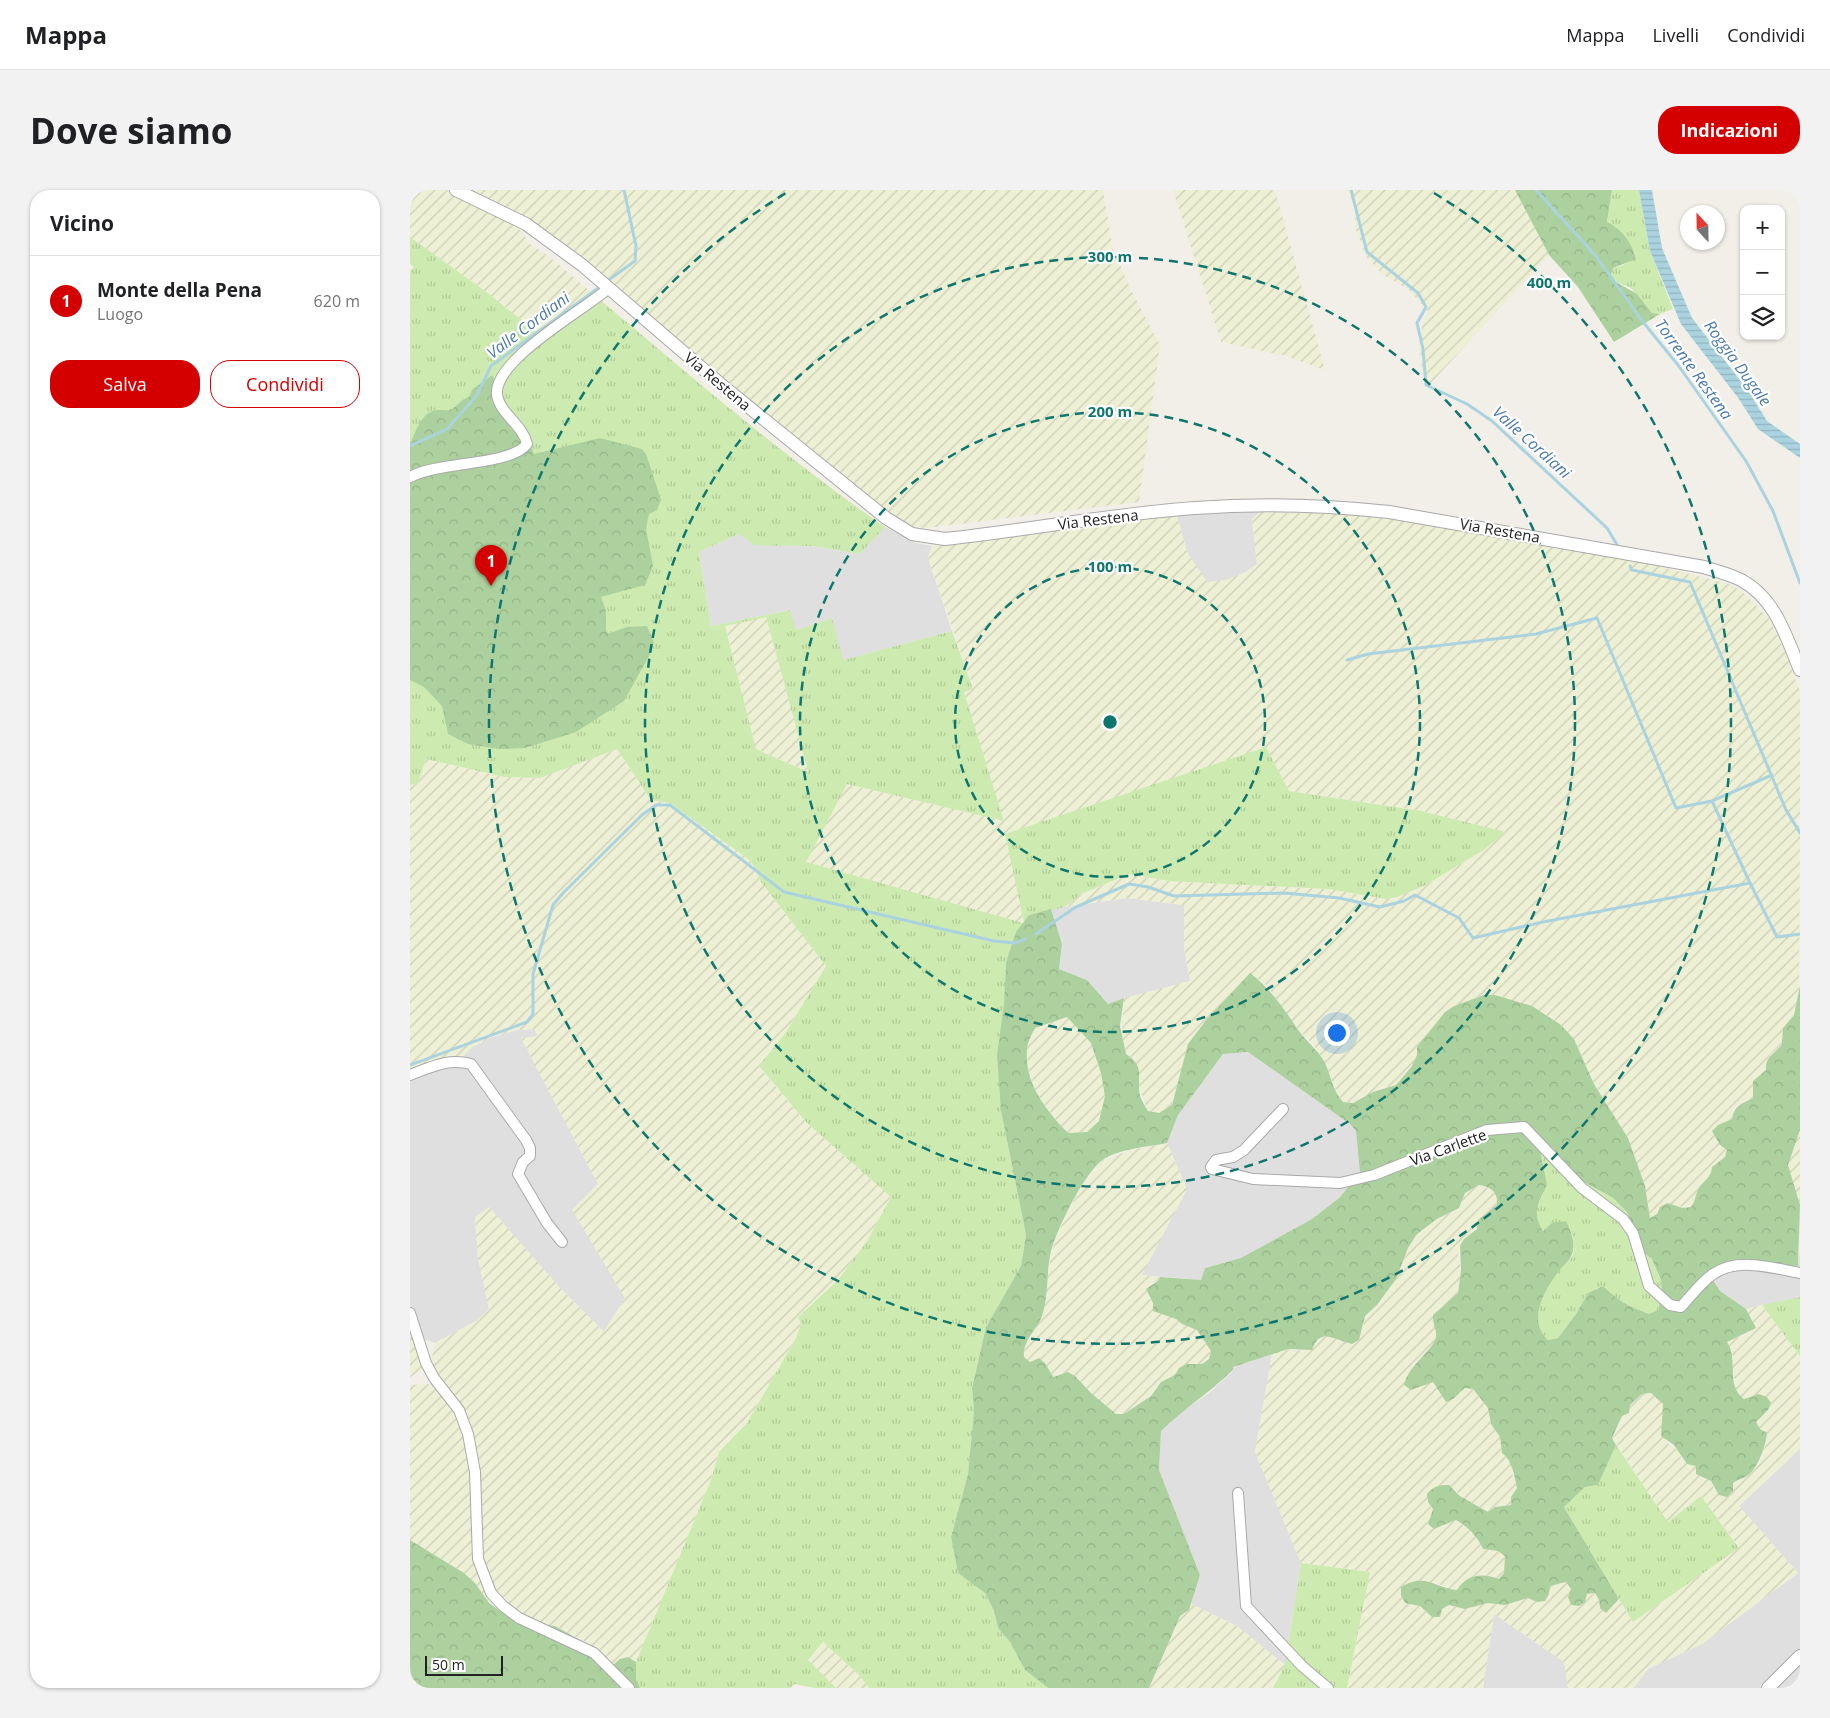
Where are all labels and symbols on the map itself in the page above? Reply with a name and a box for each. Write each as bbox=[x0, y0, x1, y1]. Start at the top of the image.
north arrow bbox=[1680, 205, 1725, 250]
text: 300 m bbox=[1088, 246, 1132, 266]
text: 400 m bbox=[1527, 272, 1571, 292]
water label: Valle Cordiani bbox=[482, 286, 575, 363]
water label: Torrente Restena bbox=[1650, 314, 1738, 424]
water label: Roggia Dugale bbox=[1699, 316, 1777, 410]
street label: Via Restena bbox=[681, 347, 755, 415]
text: 200 m bbox=[1088, 401, 1132, 421]
water label: Valle Cordiani bbox=[1488, 401, 1577, 484]
street label: Via Restena bbox=[1057, 504, 1139, 534]
street label: Via Restena bbox=[1458, 513, 1542, 547]
pin: 1 bbox=[475, 545, 507, 586]
text: 100 m bbox=[1088, 556, 1132, 576]
centre of rings bbox=[1101, 713, 1119, 731]
your location bbox=[1324, 1020, 1350, 1046]
street label: Via Carlette bbox=[1407, 1124, 1489, 1170]
scale bar bbox=[425, 1653, 502, 1676]

